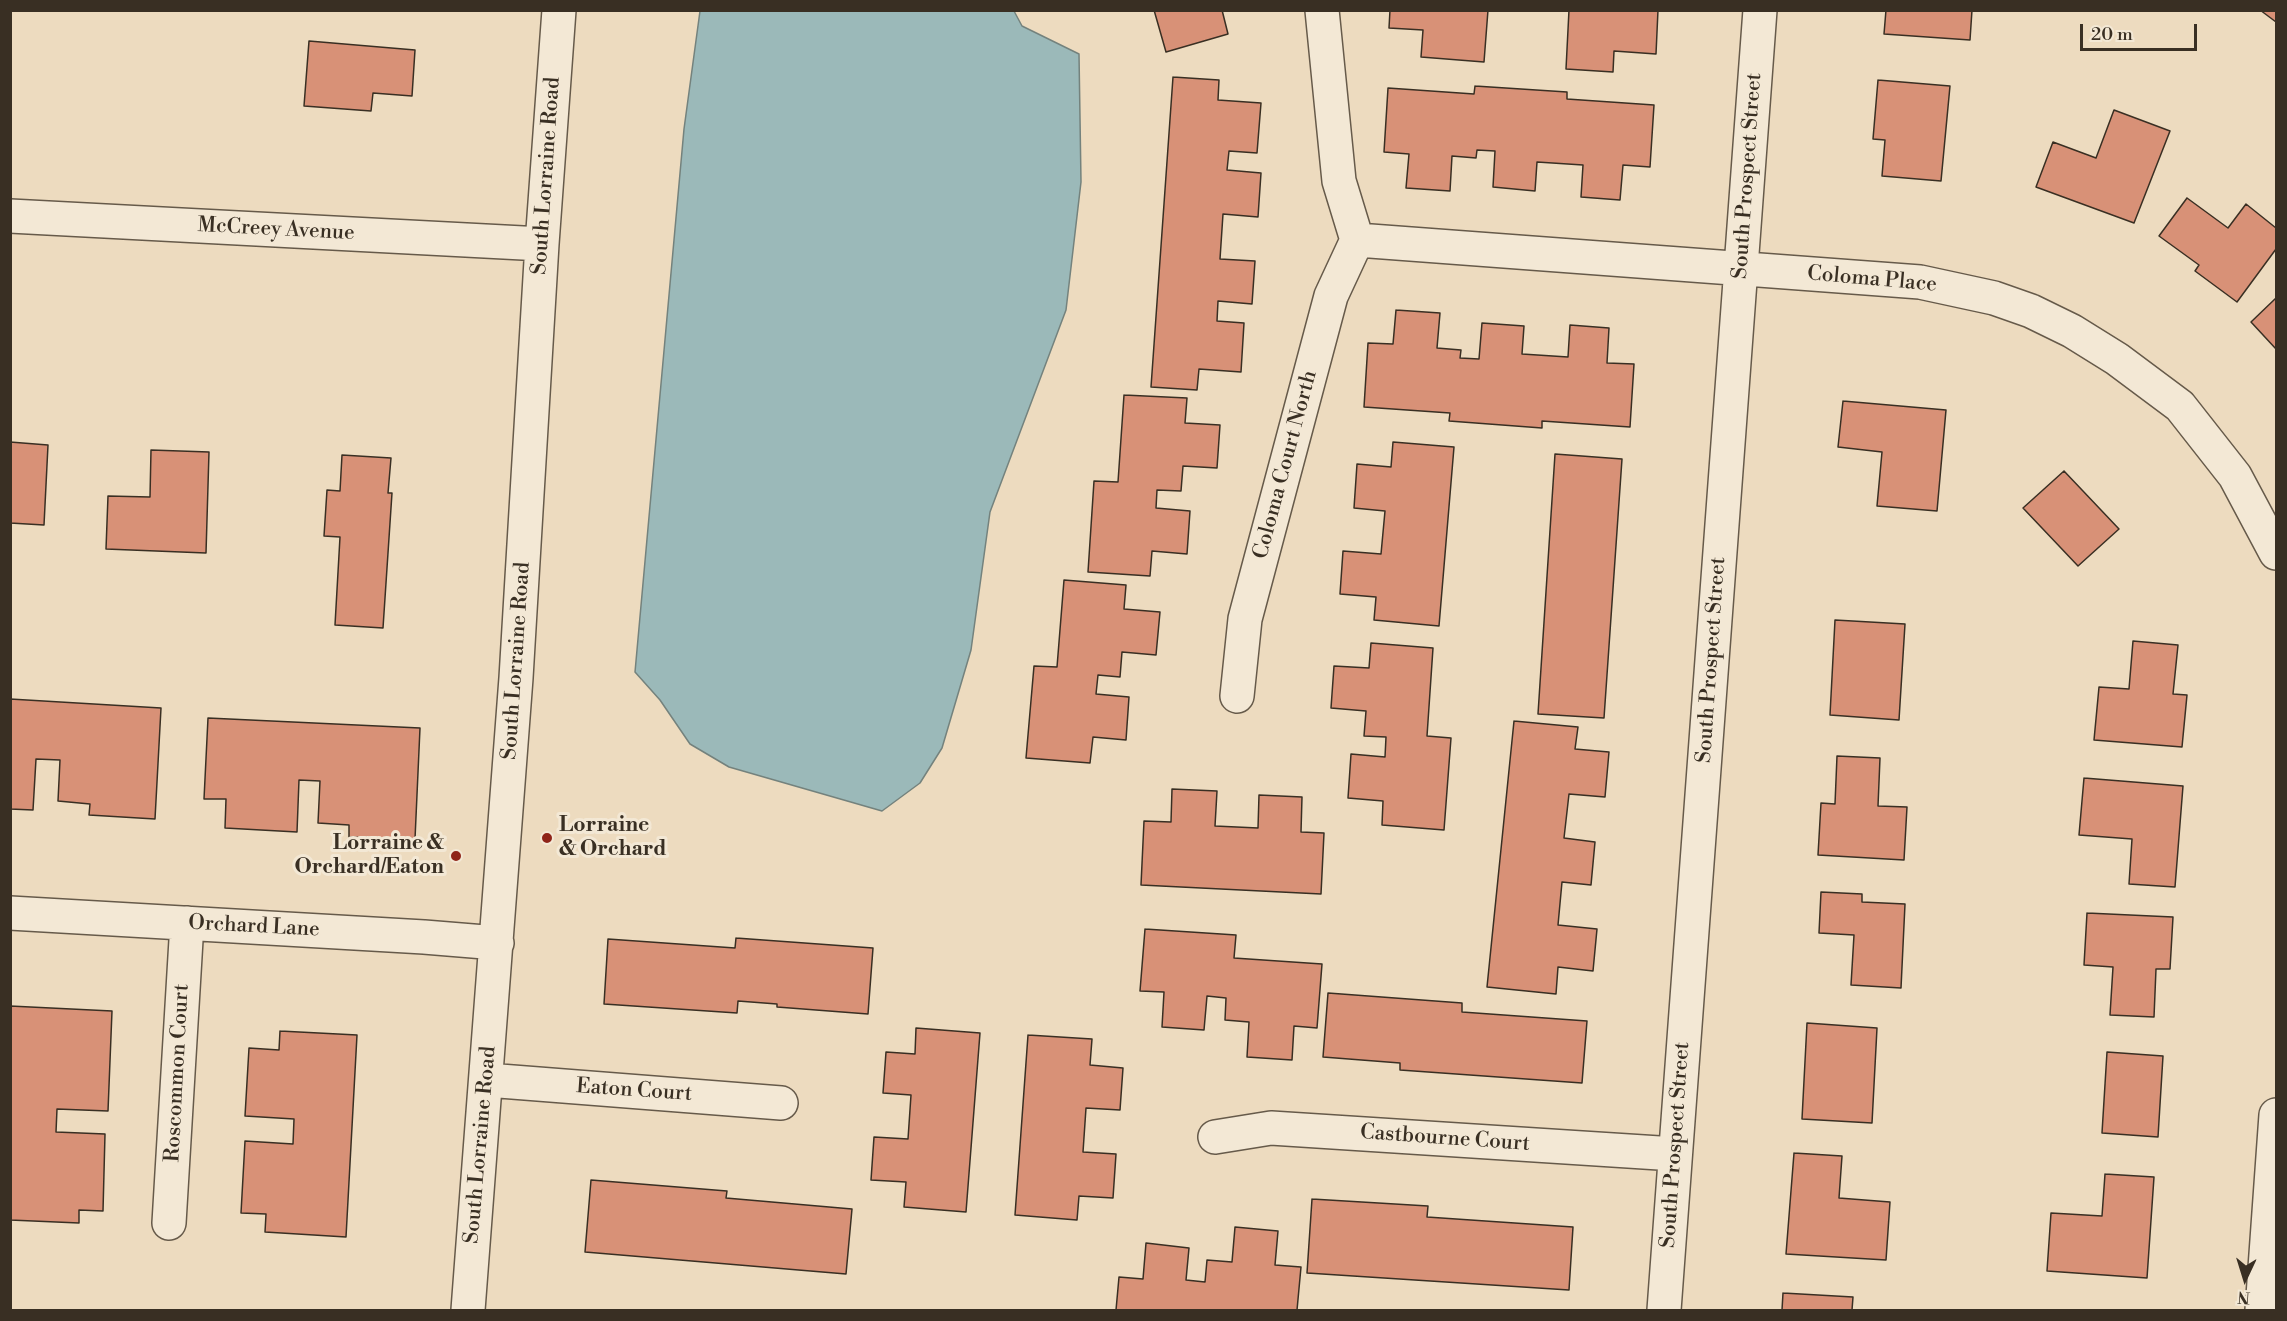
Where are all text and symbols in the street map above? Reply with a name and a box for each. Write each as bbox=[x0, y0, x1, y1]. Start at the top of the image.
scale bar bbox=[2083, 12, 2200, 50]
text: 20 m bbox=[2091, 23, 2133, 46]
street label: South Prospect Street bbox=[1728, 72, 1768, 280]
street label: South Lorraine Road bbox=[528, 76, 566, 276]
street label: McCreey Avenue bbox=[197, 213, 355, 247]
street label: Coloma Place bbox=[1806, 262, 1938, 298]
street label: Coloma Court North bbox=[1249, 368, 1323, 562]
street label: South Prospect Street bbox=[1692, 556, 1732, 764]
street label: South Lorraine Road bbox=[498, 561, 536, 761]
place label: Lorraine & Orchard bbox=[559, 813, 667, 863]
place label: Lorraine & Orchard/Eaton bbox=[295, 831, 444, 881]
marker: Lorraine & Orchard bbox=[540, 831, 554, 845]
marker: Lorraine & Orchard/Eaton bbox=[449, 849, 463, 863]
street label: Orchard Lane bbox=[188, 911, 320, 943]
street label: Roscommon Court bbox=[161, 983, 195, 1163]
street label: South Prospect Street bbox=[1656, 1041, 1696, 1249]
street label: South Lorraine Road bbox=[460, 1045, 502, 1245]
street label: Eaton Court bbox=[575, 1074, 693, 1108]
street label: Castbourne Court bbox=[1359, 1121, 1531, 1157]
north arrow bbox=[2215, 1249, 2275, 1309]
text: N bbox=[2237, 1287, 2251, 1307]

